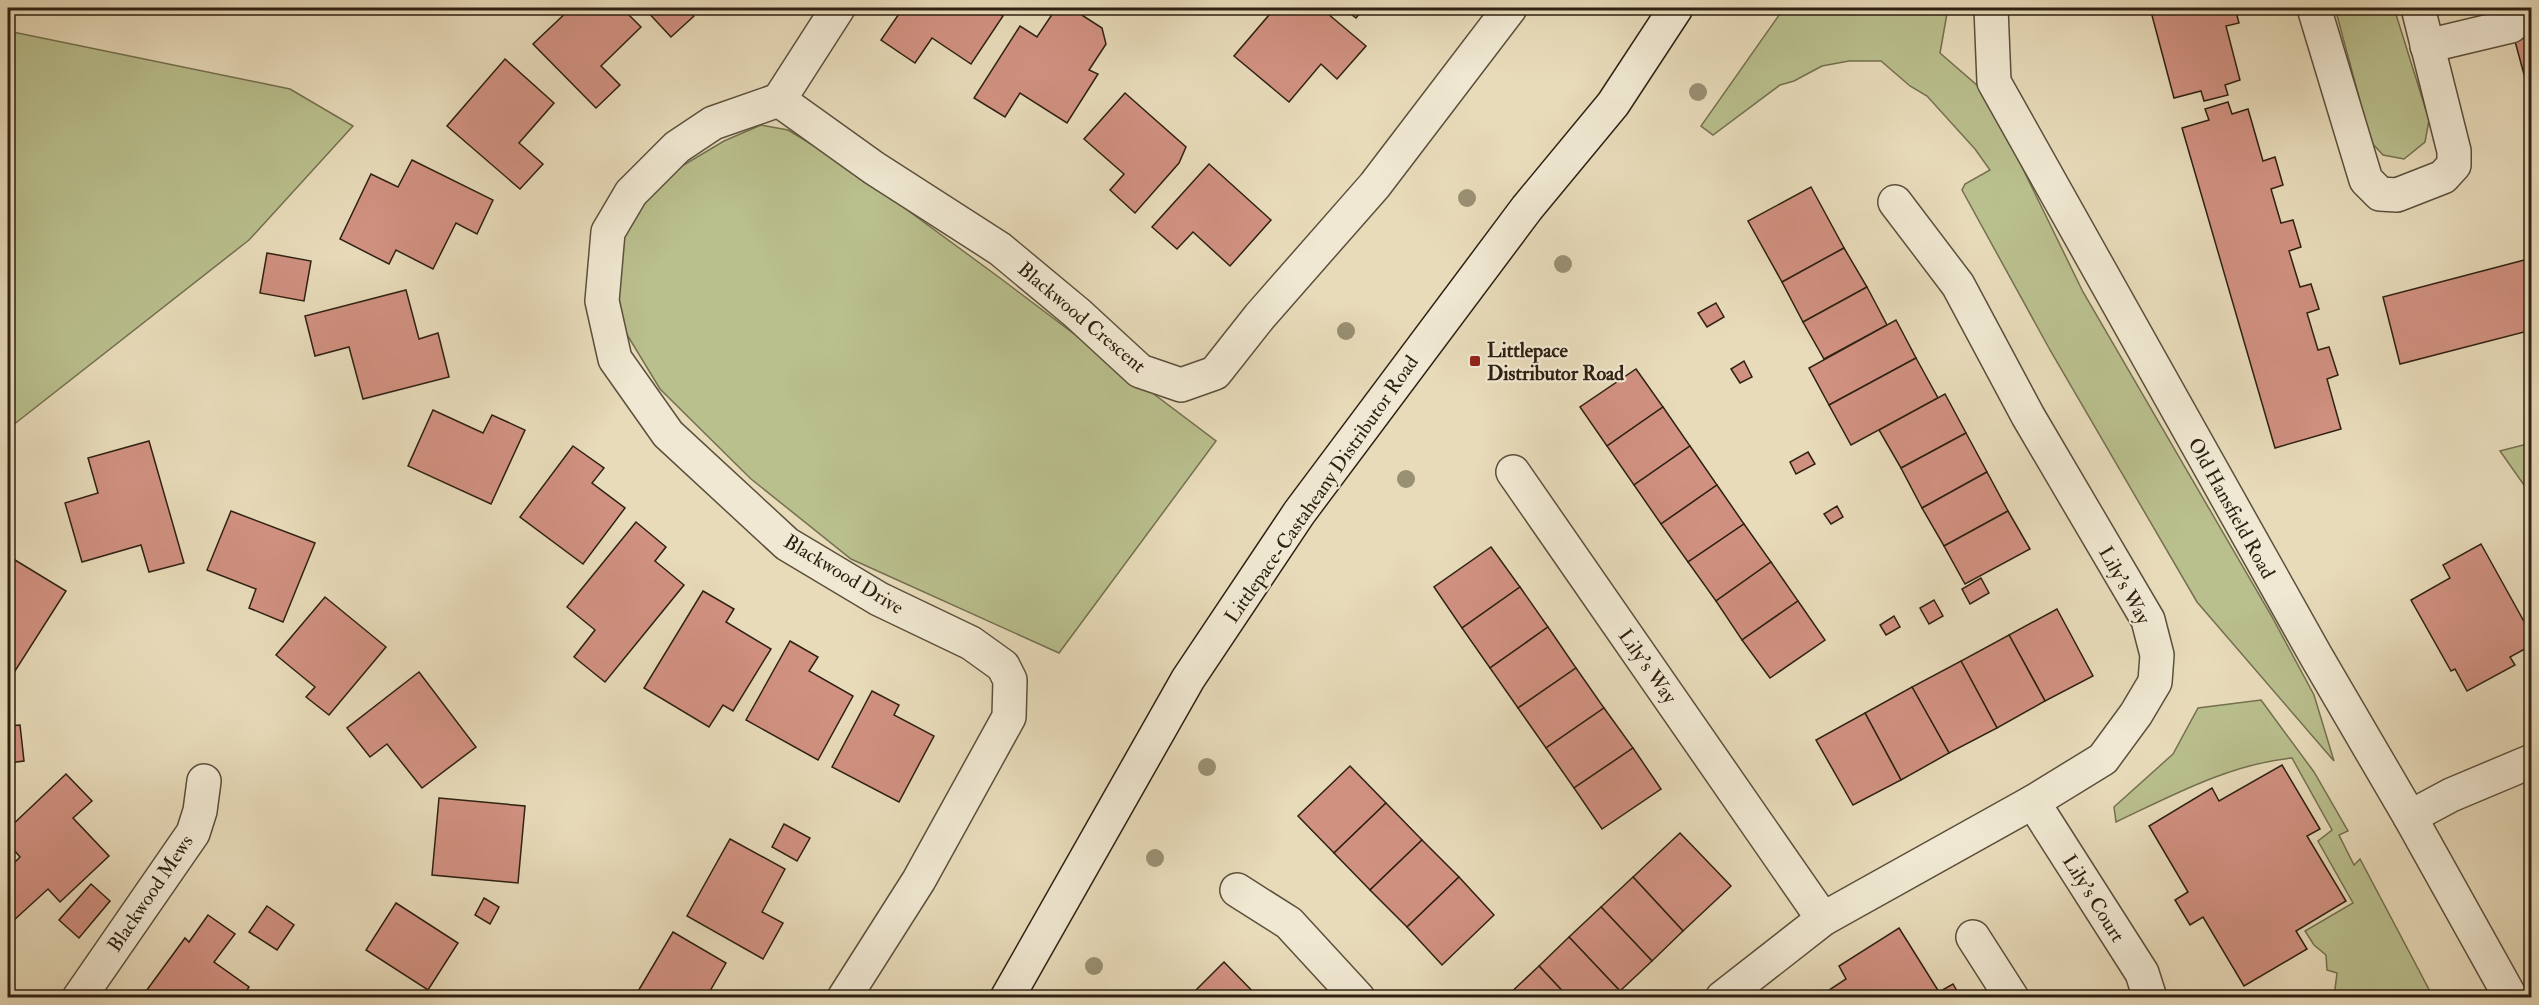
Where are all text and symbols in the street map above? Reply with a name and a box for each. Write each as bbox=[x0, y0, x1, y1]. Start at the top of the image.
street label: Blackwood Crescent bbox=[1013, 257, 1151, 379]
place label: Littlepace Distributor Road bbox=[1487, 338, 1624, 386]
street label: Littlepace-Castaheany Distributor Road bbox=[1219, 351, 1425, 628]
marker: Littlepace Distributor Road bbox=[1468, 354, 1482, 368]
street label: Old Hansfield Road bbox=[2182, 433, 2281, 583]
street label: Blackwood Drive bbox=[779, 529, 908, 620]
street label: Lily's Way bbox=[2093, 542, 2157, 630]
street label: Lily's Way bbox=[1613, 624, 1683, 709]
street label: Blackwood Mews bbox=[102, 830, 199, 957]
street label: Lily's Court bbox=[2057, 850, 2131, 947]

